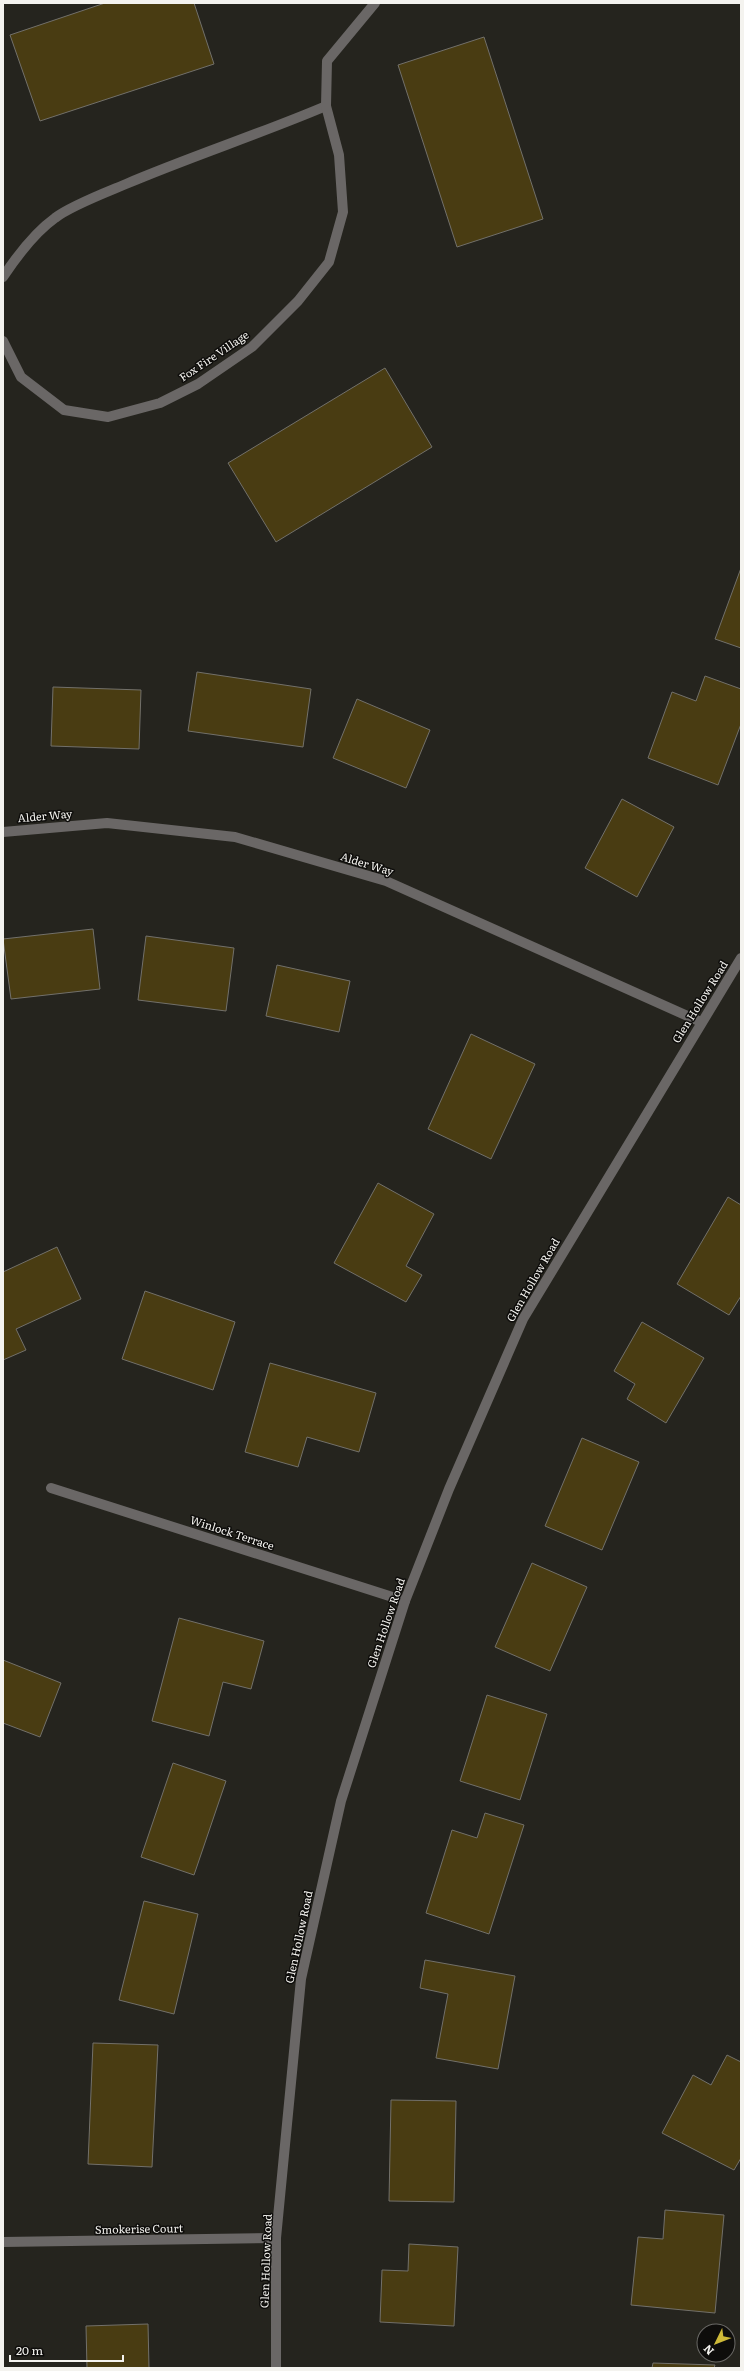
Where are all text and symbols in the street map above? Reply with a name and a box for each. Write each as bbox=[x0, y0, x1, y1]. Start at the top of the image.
street label: Fox Fire Village bbox=[175, 326, 252, 384]
street label: Alder Way bbox=[17, 805, 74, 825]
street label: Alder Way bbox=[339, 847, 396, 879]
street label: Glen Hollow Road bbox=[667, 957, 731, 1046]
street label: Glen Hollow Road bbox=[502, 1234, 563, 1324]
street label: Winlock Terrace bbox=[188, 1511, 277, 1553]
street label: Glen Hollow Road bbox=[362, 1575, 408, 1670]
street label: Glen Hollow Road bbox=[280, 1889, 316, 1985]
street label: Glen Hollow Road bbox=[255, 2213, 275, 2308]
street label: Smokerise Court bbox=[95, 2219, 184, 2237]
north arrow bbox=[696, 2323, 736, 2363]
scale bar bbox=[10, 2337, 123, 2363]
text: 20 m bbox=[16, 2341, 43, 2359]
text: N bbox=[699, 2342, 717, 2359]

